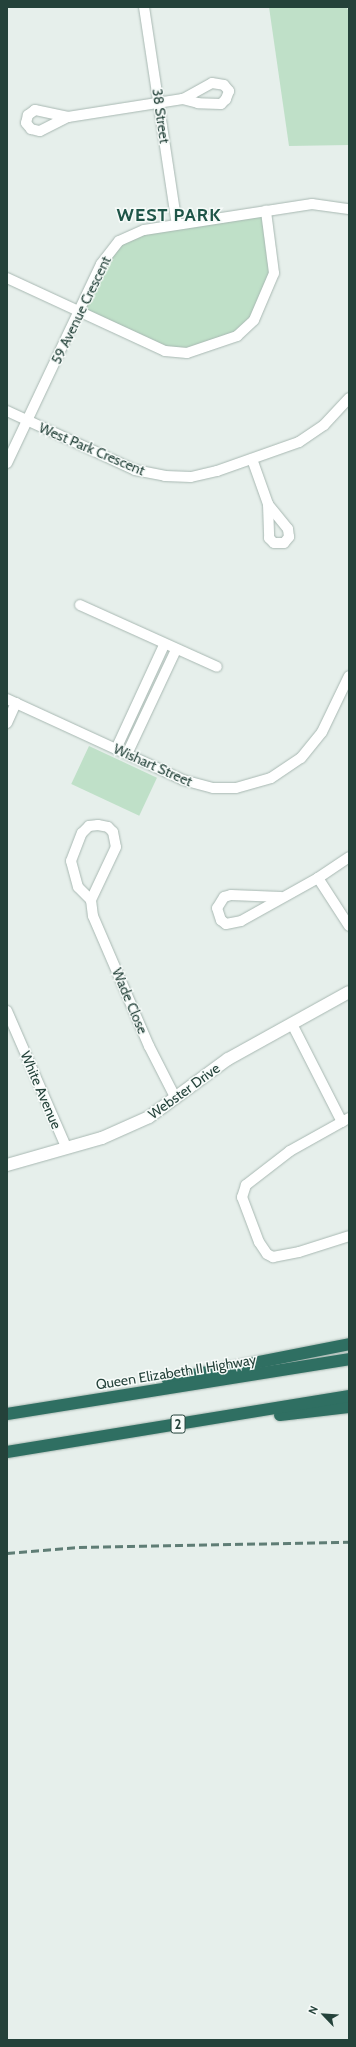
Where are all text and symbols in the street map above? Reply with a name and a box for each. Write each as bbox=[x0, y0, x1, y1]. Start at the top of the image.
street label: 38 Street bbox=[149, 88, 173, 144]
district label: WEST PARK bbox=[117, 204, 221, 226]
street label: 59 Avenue Crescent bbox=[48, 253, 114, 367]
street label: West Park Crescent bbox=[36, 419, 148, 479]
street label: Wishart Street bbox=[111, 740, 195, 790]
street label: Wade Close bbox=[109, 965, 151, 1037]
street label: White Avenue bbox=[17, 1048, 65, 1132]
street label: Webster Drive bbox=[145, 1059, 223, 1123]
street label: Queen Elizabeth II Highway bbox=[95, 1351, 257, 1393]
road number: 2 bbox=[170, 1413, 186, 1435]
north arrow bbox=[304, 1995, 344, 2035]
text: N bbox=[305, 2003, 321, 2016]

